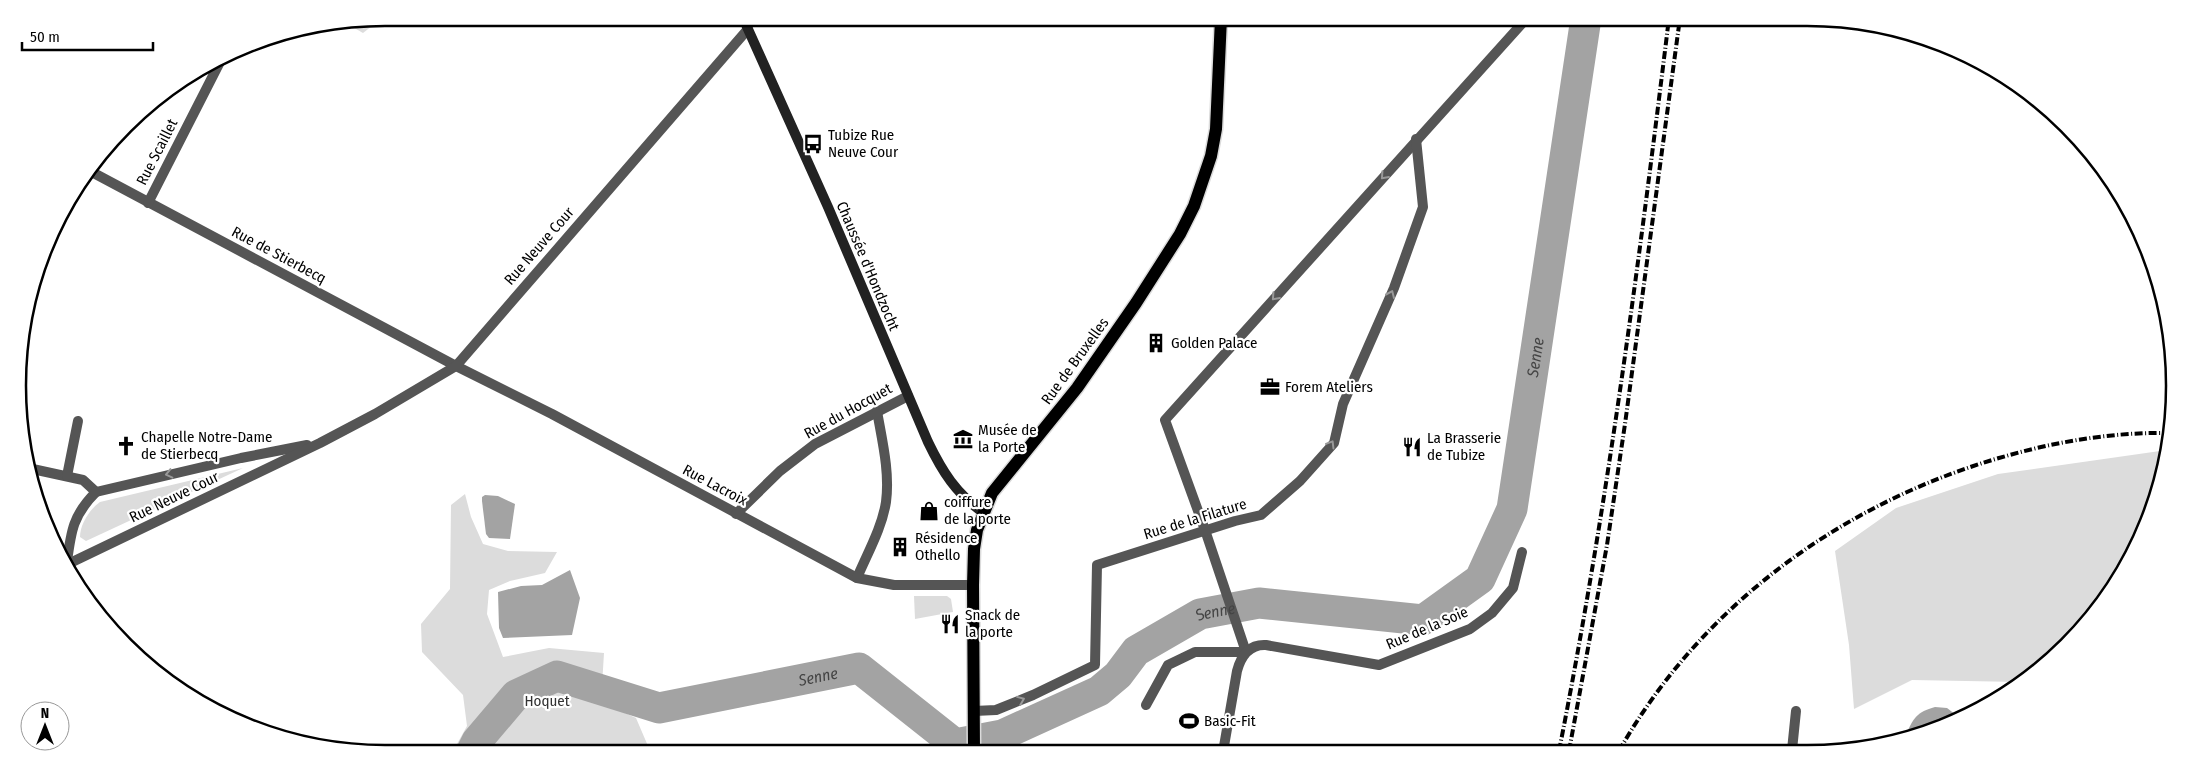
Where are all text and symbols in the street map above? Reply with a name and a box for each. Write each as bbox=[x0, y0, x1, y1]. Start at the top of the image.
scale bar bbox=[22, 20, 154, 52]
text: 50 m bbox=[30, 28, 60, 46]
street label: Rue Scaillet bbox=[133, 116, 181, 188]
place label: Tubize Rue Neuve Cour bbox=[828, 126, 899, 161]
bus stop icon: Tubize Rue Neuve Cour bbox=[802, 133, 824, 155]
one-way arrow bbox=[1381, 170, 1390, 179]
street label: Chaussée d'Hondzocht bbox=[833, 199, 903, 333]
street label: Rue Neuve Cour bbox=[500, 203, 578, 289]
street label: Rue de Stierbecq bbox=[229, 223, 329, 287]
one-way arrow bbox=[1384, 290, 1395, 299]
one-way arrow bbox=[1272, 291, 1281, 300]
street label: Rue de Bruxelles bbox=[1038, 314, 1112, 408]
building icon: Golden Palace bbox=[1145, 332, 1167, 354]
place label: Golden Palace bbox=[1171, 334, 1257, 352]
water label: Senne bbox=[1522, 336, 1547, 379]
office icon: Forem Ateliers bbox=[1259, 376, 1281, 398]
place label: Forem Ateliers bbox=[1285, 378, 1373, 396]
street label: Rue du Hocquet bbox=[801, 379, 895, 443]
place label: Musée de la Porte bbox=[978, 421, 1037, 456]
place label: Chapelle Notre-Dame de Stierbecq bbox=[141, 428, 272, 463]
museum icon: Musée de la Porte bbox=[952, 428, 974, 450]
place label: La Brasserie de Tubize bbox=[1427, 429, 1501, 464]
church icon: Chapelle Notre-Dame de Stierbecq bbox=[115, 435, 137, 457]
restaurant icon: La Brasserie de Tubize bbox=[1401, 436, 1423, 458]
one-way arrow bbox=[1325, 440, 1335, 449]
street label: Rue Lacroix bbox=[680, 461, 751, 510]
street label: Rue Neuve Cour bbox=[126, 467, 222, 526]
one-way arrow bbox=[165, 468, 174, 479]
place label: coiffure de la porte bbox=[944, 493, 1011, 528]
street label: Rue de la Filature bbox=[1141, 495, 1249, 543]
shop icon: coiffure de la porte bbox=[918, 500, 940, 522]
place label: Résidence Othello bbox=[915, 529, 977, 564]
building icon: Résidence Othello bbox=[889, 536, 911, 558]
water label: Senne bbox=[1191, 598, 1237, 625]
street label: Rue de la Soie bbox=[1383, 603, 1471, 653]
place label: Snack de la porte bbox=[965, 606, 1020, 641]
restaurant icon: Snack de la porte bbox=[939, 613, 961, 635]
water label: Senne bbox=[796, 663, 840, 690]
park label: Hoquet bbox=[524, 692, 570, 710]
one-way arrow bbox=[1016, 696, 1025, 706]
north arrow bbox=[20, 701, 70, 751]
text: N bbox=[41, 705, 49, 722]
sports icon: Basic-Fit bbox=[1178, 710, 1200, 732]
place label: Basic-Fit bbox=[1204, 712, 1256, 730]

